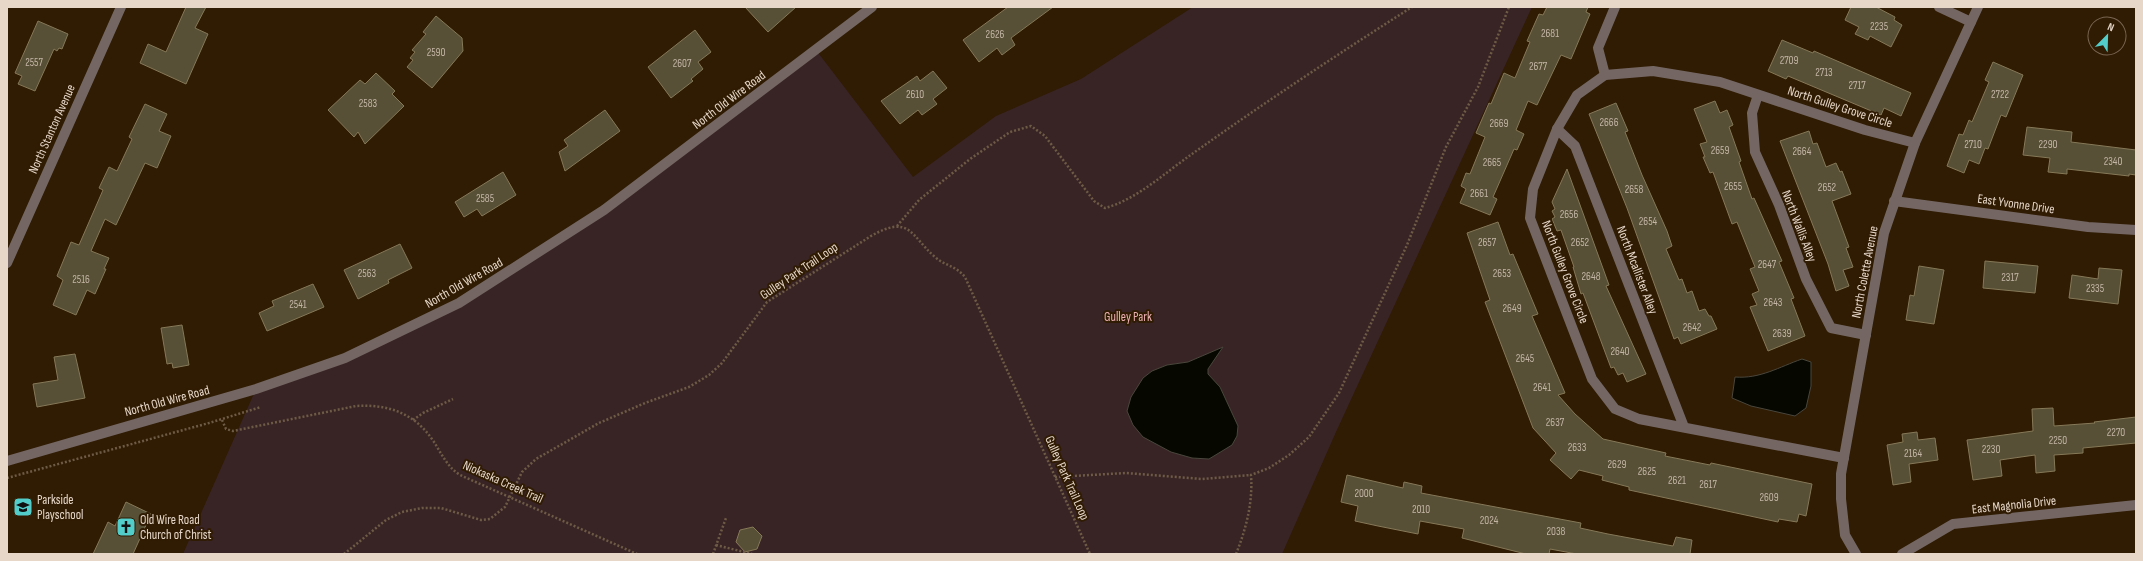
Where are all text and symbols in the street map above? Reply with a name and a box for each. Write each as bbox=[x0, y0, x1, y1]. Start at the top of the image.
north arrow bbox=[2087, 16, 2127, 56]
house number: 2235 bbox=[1870, 20, 1888, 33]
text: N bbox=[2105, 20, 2116, 34]
house number: 2681 bbox=[1541, 27, 1559, 40]
house number: 2626 bbox=[986, 28, 1005, 41]
house number: 2590 bbox=[427, 46, 445, 59]
house number: 2709 bbox=[1780, 54, 1798, 67]
house number: 2557 bbox=[25, 56, 43, 69]
house number: 2607 bbox=[673, 57, 692, 70]
house number: 2677 bbox=[1529, 60, 1548, 73]
house number: 2713 bbox=[1815, 66, 1833, 79]
street label: North Old Wire Road bbox=[689, 67, 769, 133]
house number: 2717 bbox=[1848, 79, 1866, 92]
street label: North Stanton Avenue bbox=[25, 82, 79, 176]
street label: North Gulley Grove Circle bbox=[1786, 83, 1894, 131]
house number: 2610 bbox=[906, 88, 924, 101]
house number: 2722 bbox=[1991, 88, 2009, 101]
house number: 2583 bbox=[359, 97, 378, 110]
house number: 2666 bbox=[1600, 116, 1619, 129]
house number: 2669 bbox=[1490, 117, 1509, 130]
house number: 2710 bbox=[1964, 138, 1982, 151]
house number: 2290 bbox=[2039, 138, 2058, 151]
house number: 2659 bbox=[1711, 144, 1729, 157]
house number: 2664 bbox=[1793, 145, 1812, 158]
house number: 2340 bbox=[2104, 155, 2122, 168]
house number: 2665 bbox=[1483, 156, 1501, 169]
house number: 2655 bbox=[1724, 180, 1742, 193]
house number: 2652 bbox=[1818, 181, 1837, 194]
house number: 2658 bbox=[1625, 183, 1643, 196]
house number: 2661 bbox=[1470, 187, 1488, 200]
street label: North Wallis Alley bbox=[1778, 188, 1820, 264]
street label: East Yvonne Drive bbox=[1976, 191, 2056, 217]
house number: 2585 bbox=[476, 192, 494, 205]
house number: 2656 bbox=[1560, 208, 1578, 221]
house number: 2654 bbox=[1639, 215, 1658, 228]
street label: North Gulley Grove Circle bbox=[1538, 218, 1592, 326]
street label: North Mcallister Alley bbox=[1613, 224, 1661, 316]
street label: North Colette Avenue bbox=[1848, 225, 1882, 319]
house number: 2657 bbox=[1478, 236, 1497, 249]
house number: 2652 bbox=[1571, 236, 1590, 249]
street label: Gulley Park Trail Loop bbox=[757, 239, 841, 303]
street label: North Old Wire Road bbox=[422, 254, 506, 312]
house number: 2647 bbox=[1758, 258, 1777, 271]
house number: 2563 bbox=[358, 267, 377, 280]
house number: 2653 bbox=[1493, 267, 1512, 280]
house number: 2648 bbox=[1582, 270, 1601, 283]
house number: 2317 bbox=[2001, 271, 2019, 284]
house number: 2516 bbox=[72, 273, 90, 286]
house number: 2335 bbox=[2086, 282, 2104, 295]
house number: 2643 bbox=[1764, 296, 1783, 309]
house number: 2541 bbox=[289, 298, 307, 311]
house number: 2649 bbox=[1502, 302, 1522, 315]
park label: Gulley Park bbox=[1104, 309, 1152, 325]
house number: 2642 bbox=[1683, 321, 1702, 334]
house number: 2639 bbox=[1773, 327, 1792, 340]
house number: 2640 bbox=[1610, 345, 1630, 358]
house number: 2645 bbox=[1516, 352, 1534, 365]
house number: 2641 bbox=[1533, 381, 1551, 394]
street label: North Old Wire Road bbox=[123, 382, 211, 420]
house number: 2637 bbox=[1546, 416, 1565, 429]
house number: 2270 bbox=[2107, 426, 2125, 439]
street label: Gulley Park Trail Loop bbox=[1041, 433, 1093, 523]
house number: 2250 bbox=[2049, 434, 2067, 447]
house number: 2633 bbox=[1568, 441, 1587, 454]
house number: 2230 bbox=[1982, 443, 2000, 456]
house number: 2164 bbox=[1904, 447, 1922, 460]
street label: Niokaska Creek Trail bbox=[460, 457, 546, 507]
house number: 2629 bbox=[1608, 458, 1627, 471]
house number: 2625 bbox=[1638, 465, 1656, 478]
house number: 2621 bbox=[1668, 474, 1686, 487]
house number: 2617 bbox=[1699, 478, 1717, 491]
house number: 2000 bbox=[1354, 487, 1374, 500]
house number: 2609 bbox=[1759, 491, 1779, 504]
place label: Parkside Playschool bbox=[37, 492, 83, 523]
street label: East Magnolia Drive bbox=[1971, 493, 2057, 517]
school or university icon: Parkside Playschool bbox=[12, 496, 34, 518]
house number: 2010 bbox=[1412, 503, 1430, 516]
place label: Old Wire Road Church of Christ bbox=[140, 512, 212, 543]
house number: 2024 bbox=[1480, 514, 1499, 527]
church icon: Old Wire Road Church of Christ bbox=[115, 516, 137, 538]
house number: 2038 bbox=[1547, 525, 1566, 538]

